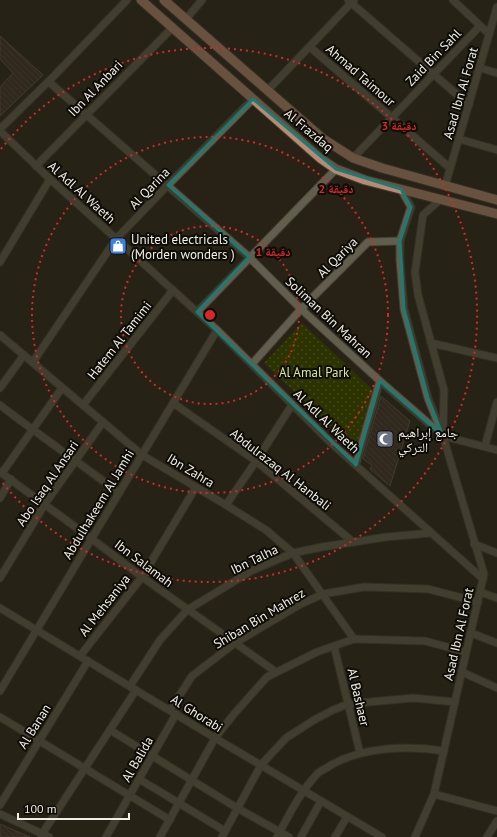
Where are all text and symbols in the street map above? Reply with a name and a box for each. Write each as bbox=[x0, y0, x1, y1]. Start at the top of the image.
street label: Zaid Bin Sahl bbox=[402, 25, 465, 90]
street label: Ahmad Taimour bbox=[322, 41, 399, 111]
street label: Asad Ibn Al Forat bbox=[439, 45, 482, 141]
street label: Ibn Al Anbari bbox=[64, 57, 126, 120]
street label: Al Frazdaq bbox=[281, 105, 337, 156]
text: 3 دقيقة bbox=[381, 118, 417, 133]
street label: Al Adl Al Waeth bbox=[44, 158, 119, 227]
street label: Al Qarina bbox=[125, 164, 173, 213]
text: 2 دقيقة bbox=[318, 181, 354, 196]
place label: United electricals (Morden wonders ) bbox=[131, 231, 235, 263]
street label: Al Qariya bbox=[313, 233, 361, 281]
shop icon: United electricals (Morden wonders ) bbox=[108, 236, 128, 256]
text: 1 دقيقة bbox=[255, 244, 291, 259]
street label: Soliman Bin Mahran bbox=[282, 273, 375, 362]
street label: Hatem Al Tamimi bbox=[84, 298, 155, 383]
centre of rings bbox=[203, 308, 217, 322]
park label: Al Amal Park bbox=[279, 364, 350, 381]
street label: Al Adl Al Waeth bbox=[290, 386, 363, 457]
place label: جامع إبراهيم التركي bbox=[398, 424, 458, 458]
street label: Abdulrazaq Al Hanbali bbox=[227, 425, 335, 514]
mosque icon: جامع إبراهيم التركي bbox=[375, 429, 395, 449]
street label: Abo Isaq Al Ansari bbox=[12, 437, 82, 529]
street label: Abdulhakeem Al Jamhi bbox=[59, 446, 138, 562]
street label: Ibn Zahra bbox=[164, 450, 218, 491]
street label: Ibn Salamah bbox=[111, 536, 176, 591]
street label: Ibn Talha bbox=[228, 541, 281, 578]
street label: Al Mehsaniya bbox=[75, 571, 134, 640]
street label: Shiban Bin Mahrez bbox=[210, 584, 308, 652]
street label: Asad Ibn Al Forat bbox=[440, 585, 478, 682]
street label: Al Bashaer bbox=[344, 666, 374, 728]
street label: Al Ghorabi bbox=[168, 691, 226, 736]
street label: Al Banan bbox=[14, 701, 55, 752]
street label: Al Balida bbox=[118, 734, 157, 785]
scale bar bbox=[18, 795, 129, 821]
text: 100 m bbox=[24, 801, 57, 816]

